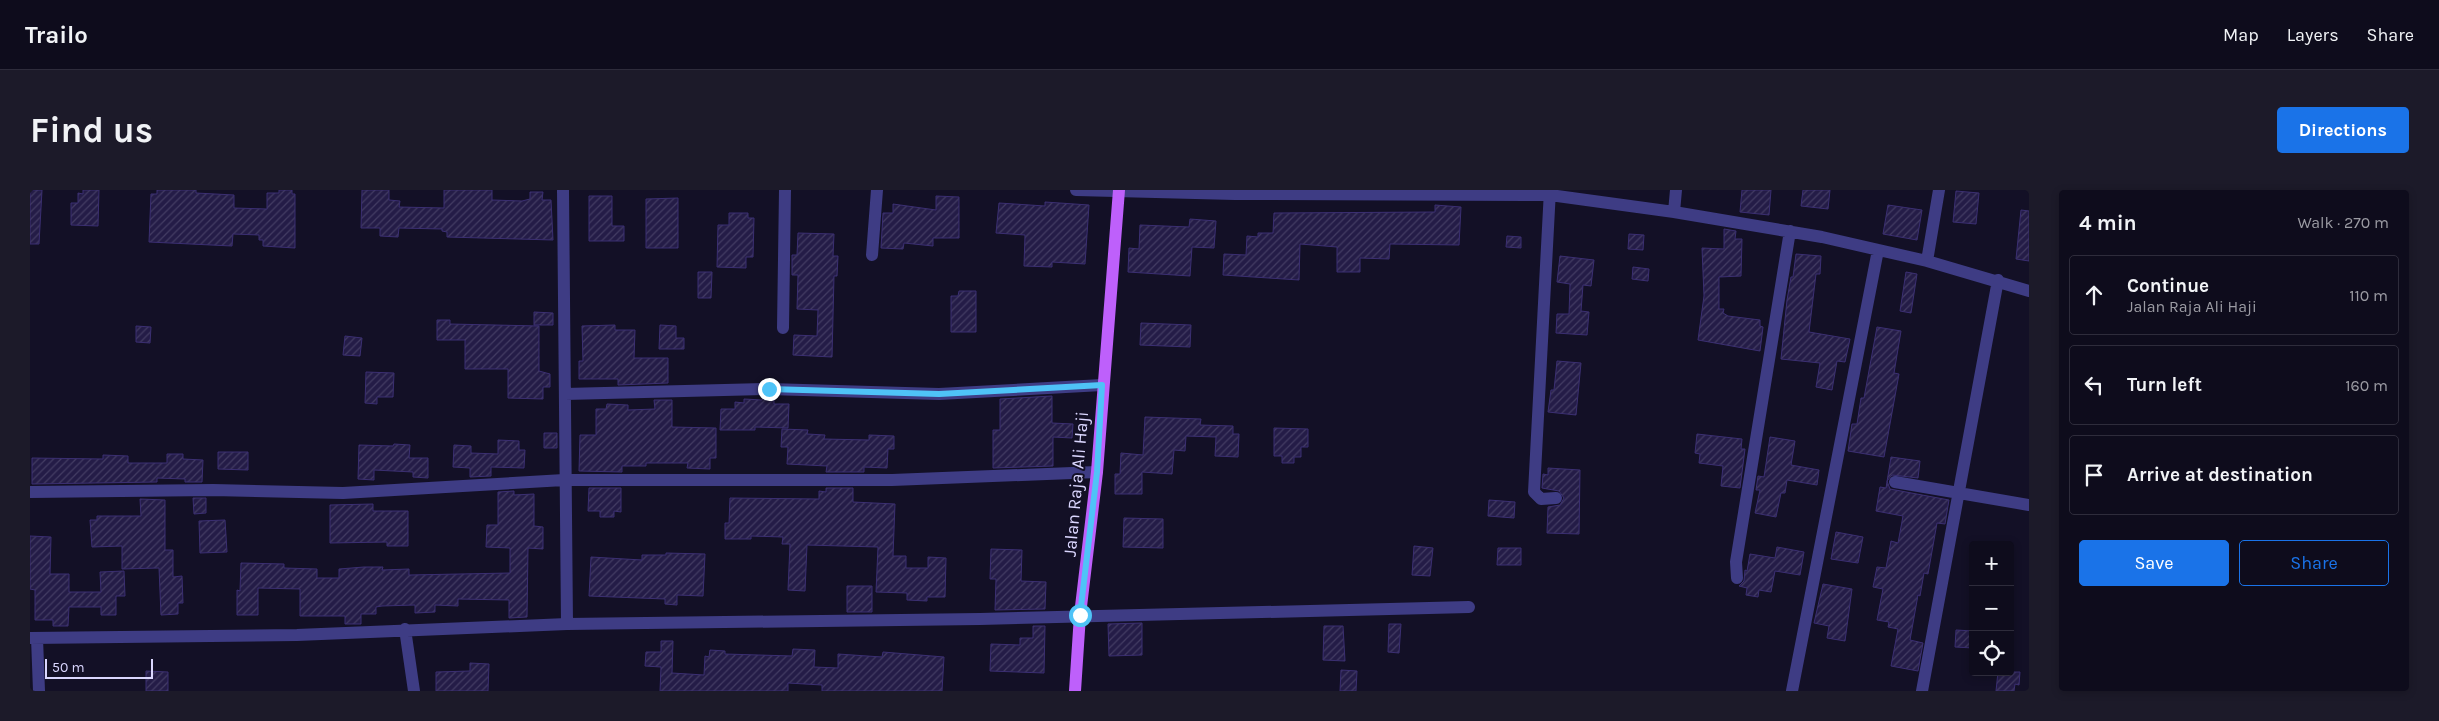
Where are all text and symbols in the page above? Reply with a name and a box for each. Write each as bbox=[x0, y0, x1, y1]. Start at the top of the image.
text: Trailo bbox=[25, 21, 88, 49]
text: Map bbox=[2223, 24, 2259, 46]
text: Layers bbox=[2287, 24, 2339, 46]
text: Share bbox=[2367, 24, 2414, 46]
button: Directions bbox=[2277, 107, 2409, 153]
text: Find us bbox=[30, 110, 153, 151]
text: 4 min bbox=[2079, 211, 2137, 235]
text: Walk · 270 m bbox=[2297, 213, 2389, 232]
text: Continue bbox=[2127, 275, 2209, 297]
icon: ahead bbox=[2080, 281, 2108, 309]
text: 110 m bbox=[2349, 286, 2388, 305]
text: Jalan Raja Ali Haji bbox=[2127, 297, 2257, 316]
icon: left bbox=[2080, 371, 2108, 399]
text: Turn left bbox=[2127, 374, 2202, 396]
text: 160 m bbox=[2345, 376, 2388, 395]
route end bbox=[758, 378, 781, 401]
street label: Jalan Raja Ali Haji bbox=[1059, 410, 1093, 558]
icon: arrive bbox=[2080, 461, 2108, 489]
text: Arrive at destination bbox=[2127, 464, 2313, 486]
button: Save bbox=[2079, 540, 2229, 586]
button: Share bbox=[2239, 540, 2389, 586]
map controls bbox=[1969, 541, 2014, 676]
button: + bbox=[1969, 541, 2014, 586]
button: − bbox=[1969, 586, 2014, 631]
route start bbox=[1069, 604, 1092, 627]
button: locate bbox=[1969, 631, 2014, 676]
scale bar bbox=[45, 656, 152, 679]
text: 50 m bbox=[52, 659, 85, 676]

